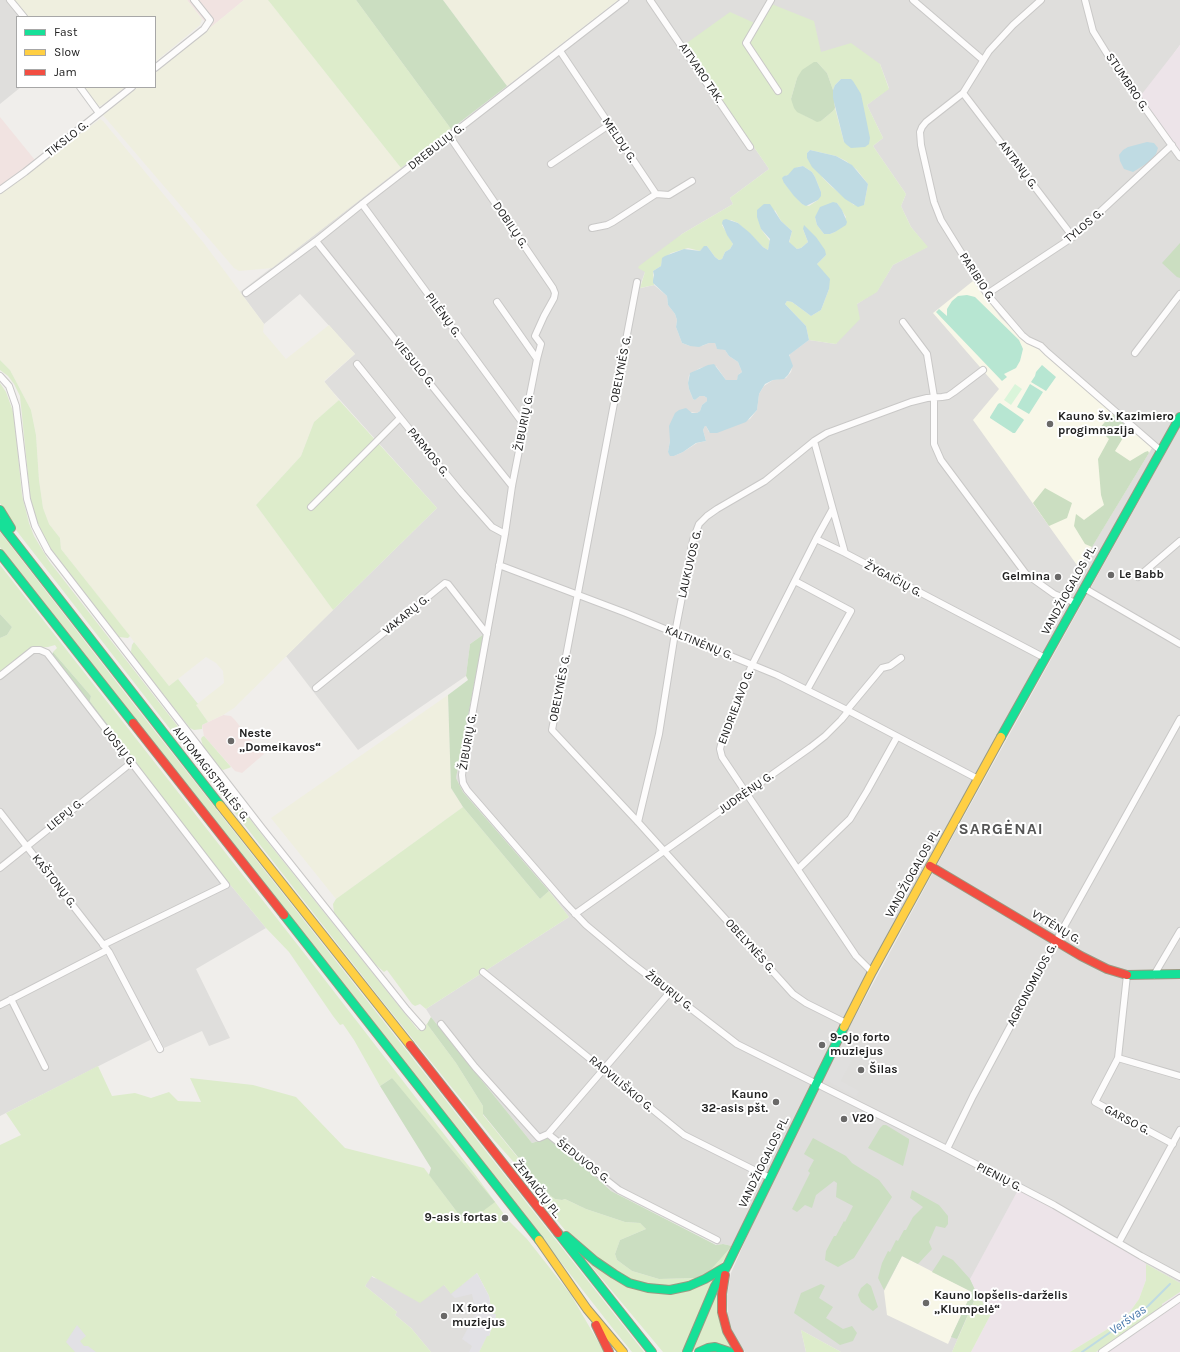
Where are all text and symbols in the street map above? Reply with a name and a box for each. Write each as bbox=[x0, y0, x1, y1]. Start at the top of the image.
legend bbox=[16, 16, 156, 88]
text: Fast bbox=[54, 25, 77, 39]
street label: AITVARO TAK. bbox=[676, 40, 726, 106]
text: Slow bbox=[54, 45, 80, 59]
street label: STUMBRO G. bbox=[1102, 50, 1152, 114]
text: Jam bbox=[54, 65, 77, 79]
street label: MELDŲ G. bbox=[599, 115, 639, 165]
street label: TIKSLO G. bbox=[43, 118, 91, 160]
street label: DREBULIŲ G. bbox=[405, 121, 467, 173]
street label: ANTANŲ G. bbox=[995, 138, 1041, 192]
street label: DOBILŲ G. bbox=[489, 199, 531, 251]
street label: TYLOS G. bbox=[1062, 206, 1106, 246]
street label: PARIBIO G. bbox=[956, 250, 998, 304]
street label: PILĖNŲ G. bbox=[422, 290, 464, 340]
street label: OBELYNĖS G. bbox=[607, 334, 635, 404]
street label: VIESULO G. bbox=[390, 336, 438, 390]
street label: ŽIBURIŲ G. bbox=[511, 394, 537, 452]
place label: Kauno šv. Kazimiero progimnazija bbox=[1058, 410, 1174, 438]
marker: Kauno šv. Kazimiero progimnazija bbox=[1045, 419, 1055, 429]
street label: PARMOS G. bbox=[404, 425, 452, 479]
street label: LAUKUVOS G. bbox=[675, 528, 705, 600]
street label: VANDŽIOGALOS PL. bbox=[1038, 543, 1100, 637]
street label: ŽYGAIČIŲ G. bbox=[862, 558, 924, 600]
place label: Le Babb bbox=[1119, 568, 1164, 582]
place label: Gelmina bbox=[1002, 570, 1050, 584]
marker: Le Babb bbox=[1106, 570, 1116, 580]
marker: Gelmina bbox=[1053, 572, 1063, 582]
street label: VAKARŲ G. bbox=[380, 592, 432, 638]
street label: KALTINĖNŲ G. bbox=[663, 623, 735, 663]
street label: OBELYNĖS G. bbox=[546, 653, 574, 723]
street label: ENDRIEJAVO G. bbox=[715, 668, 757, 746]
street label: ŽIBURIŲ G. bbox=[456, 713, 480, 771]
street label: UOSIŲ G. bbox=[99, 724, 139, 770]
street label: AUTOMAGISTRALĖS G. bbox=[169, 724, 253, 824]
place label: Neste „Domeikavos“ bbox=[239, 727, 321, 755]
marker: Neste „Domeikavos“ bbox=[226, 736, 236, 746]
street label: JUDRĖNŲ G. bbox=[716, 769, 776, 817]
street label: LIEPŲ G. bbox=[44, 796, 86, 834]
district label: SARGĖNAI bbox=[958, 819, 1044, 839]
street label: VANDŽIOGALOS PL. bbox=[882, 826, 944, 920]
street label: KAŠTONŲ G. bbox=[29, 851, 79, 911]
street label: VYTĖNŲ G. bbox=[1029, 907, 1083, 947]
street label: OBELYNĖS G. bbox=[722, 916, 778, 976]
street label: AGRONOMIJOS G. bbox=[1004, 941, 1060, 1029]
street label: ŽIBURIŲ G. bbox=[642, 968, 696, 1014]
place label: 9-ojo forto muziejus bbox=[830, 1031, 890, 1059]
marker: 9-ojo forto muziejus bbox=[817, 1040, 827, 1050]
street label: RADVILIŠKIO G. bbox=[586, 1053, 656, 1115]
place label: Šilas bbox=[869, 1063, 898, 1077]
marker: Šilas bbox=[856, 1065, 866, 1075]
place label: Kauno 32-asis pšt. bbox=[701, 1088, 768, 1116]
marker: Kauno 32-asis pšt. bbox=[771, 1097, 781, 1107]
street label: GARSO G. bbox=[1102, 1102, 1152, 1138]
place label: V20 bbox=[852, 1112, 874, 1126]
street label: VANDŽIOGALOS PL. bbox=[736, 1114, 792, 1210]
marker: V20 bbox=[839, 1114, 849, 1124]
street label: ŠEDUVOS G. bbox=[553, 1136, 613, 1186]
street label: ŽEMAIČIŲ PL. bbox=[510, 1157, 564, 1221]
street label: PIENIŲ G. bbox=[974, 1159, 1024, 1195]
place label: 9-asis fortas bbox=[425, 1211, 497, 1225]
marker: 9-asis fortas bbox=[500, 1213, 510, 1223]
place label: Kauno lopšelis-darželis „Klumpelė“ bbox=[934, 1289, 1068, 1317]
marker: Kauno lopšelis-darželis „Klumpelė“ bbox=[921, 1298, 931, 1308]
place label: IX forto muziejus bbox=[452, 1302, 505, 1330]
water label: Veršvas bbox=[1107, 1302, 1149, 1338]
marker: IX forto muziejus bbox=[439, 1311, 449, 1321]

